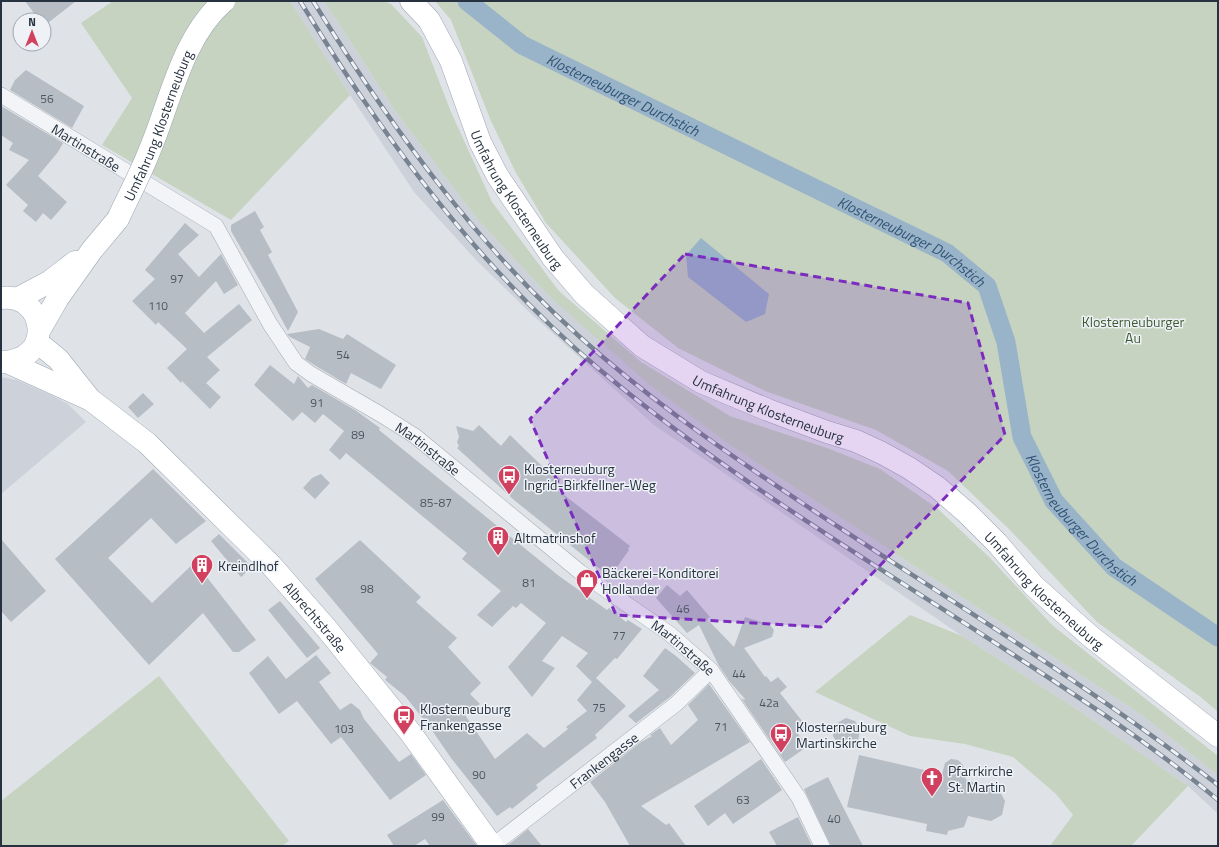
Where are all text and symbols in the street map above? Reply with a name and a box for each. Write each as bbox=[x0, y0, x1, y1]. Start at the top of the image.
north arrow bbox=[12, 12, 52, 52]
text: N bbox=[28, 14, 36, 30]
street label: Umfahrung Klosterneuburg bbox=[118, 46, 197, 204]
water label: Klosterneuburger Durchstich bbox=[543, 47, 704, 142]
house number: 56 bbox=[40, 89, 54, 108]
street label: Martinstraße bbox=[48, 118, 125, 176]
street label: Umfahrung Klosterneuburg bbox=[466, 127, 568, 274]
water label: Klosterneuburger Durchstich bbox=[834, 190, 991, 292]
house number: 97 bbox=[170, 269, 184, 288]
house number: 110 bbox=[148, 296, 168, 315]
park label: Klosterneuburger Au bbox=[1082, 311, 1184, 348]
house number: 54 bbox=[336, 345, 350, 364]
street label: Umfahrung Klosterneuburg bbox=[689, 369, 847, 447]
house number: 91 bbox=[310, 393, 324, 412]
street label: Martinstraße bbox=[392, 416, 465, 480]
house number: 89 bbox=[351, 425, 365, 444]
water label: Klosterneuburger Durchstich bbox=[1020, 449, 1143, 591]
place label: Klosterneuburg Ingrid-Birkfellner-Weg bbox=[524, 458, 656, 495]
bus stop icon: Klosterneuburg Ingrid-Birkfellner-Weg bbox=[496, 463, 522, 496]
house number: 85-87 bbox=[420, 493, 452, 512]
building icon: Altmatrinshof bbox=[485, 524, 511, 557]
street label: Umfahrung Klosterneuburg bbox=[980, 526, 1109, 654]
place label: Altmatrinshof bbox=[514, 527, 596, 548]
building icon: Kreindlhof bbox=[189, 552, 215, 585]
place label: Kreindlhof bbox=[218, 555, 279, 576]
place label: Bäckerei-Konditorei Hollander bbox=[602, 562, 719, 599]
shop icon: Bäckerei-Konditorei Hollander bbox=[574, 567, 600, 600]
house number: 81 bbox=[522, 573, 536, 592]
street label: Albrechtstraße bbox=[279, 576, 352, 657]
house number: 98 bbox=[360, 579, 374, 598]
house number: 46 bbox=[676, 599, 690, 618]
street label: Martinstraße bbox=[647, 614, 720, 680]
house number: 77 bbox=[612, 626, 626, 645]
house number: 44 bbox=[732, 664, 746, 683]
house number: 42a bbox=[759, 693, 779, 712]
place label: Klosterneuburg Frankengasse bbox=[420, 698, 511, 735]
house number: 75 bbox=[592, 698, 606, 717]
bus stop icon: Klosterneuburg Frankengasse bbox=[391, 703, 417, 736]
place label: Klosterneuburg Martinskirche bbox=[796, 716, 887, 753]
house number: 71 bbox=[714, 717, 728, 736]
house number: 103 bbox=[334, 719, 354, 738]
bus stop icon: Klosterneuburg Martinskirche bbox=[768, 721, 794, 754]
street label: Frankengasse bbox=[565, 727, 642, 793]
place label: Pfarrkirche St. Martin bbox=[948, 760, 1013, 797]
house number: 90 bbox=[472, 765, 486, 784]
church icon: Pfarrkirche St. Martin bbox=[919, 765, 945, 798]
house number: 63 bbox=[736, 790, 750, 809]
house number: 99 bbox=[431, 807, 445, 826]
house number: 40 bbox=[827, 809, 841, 828]

